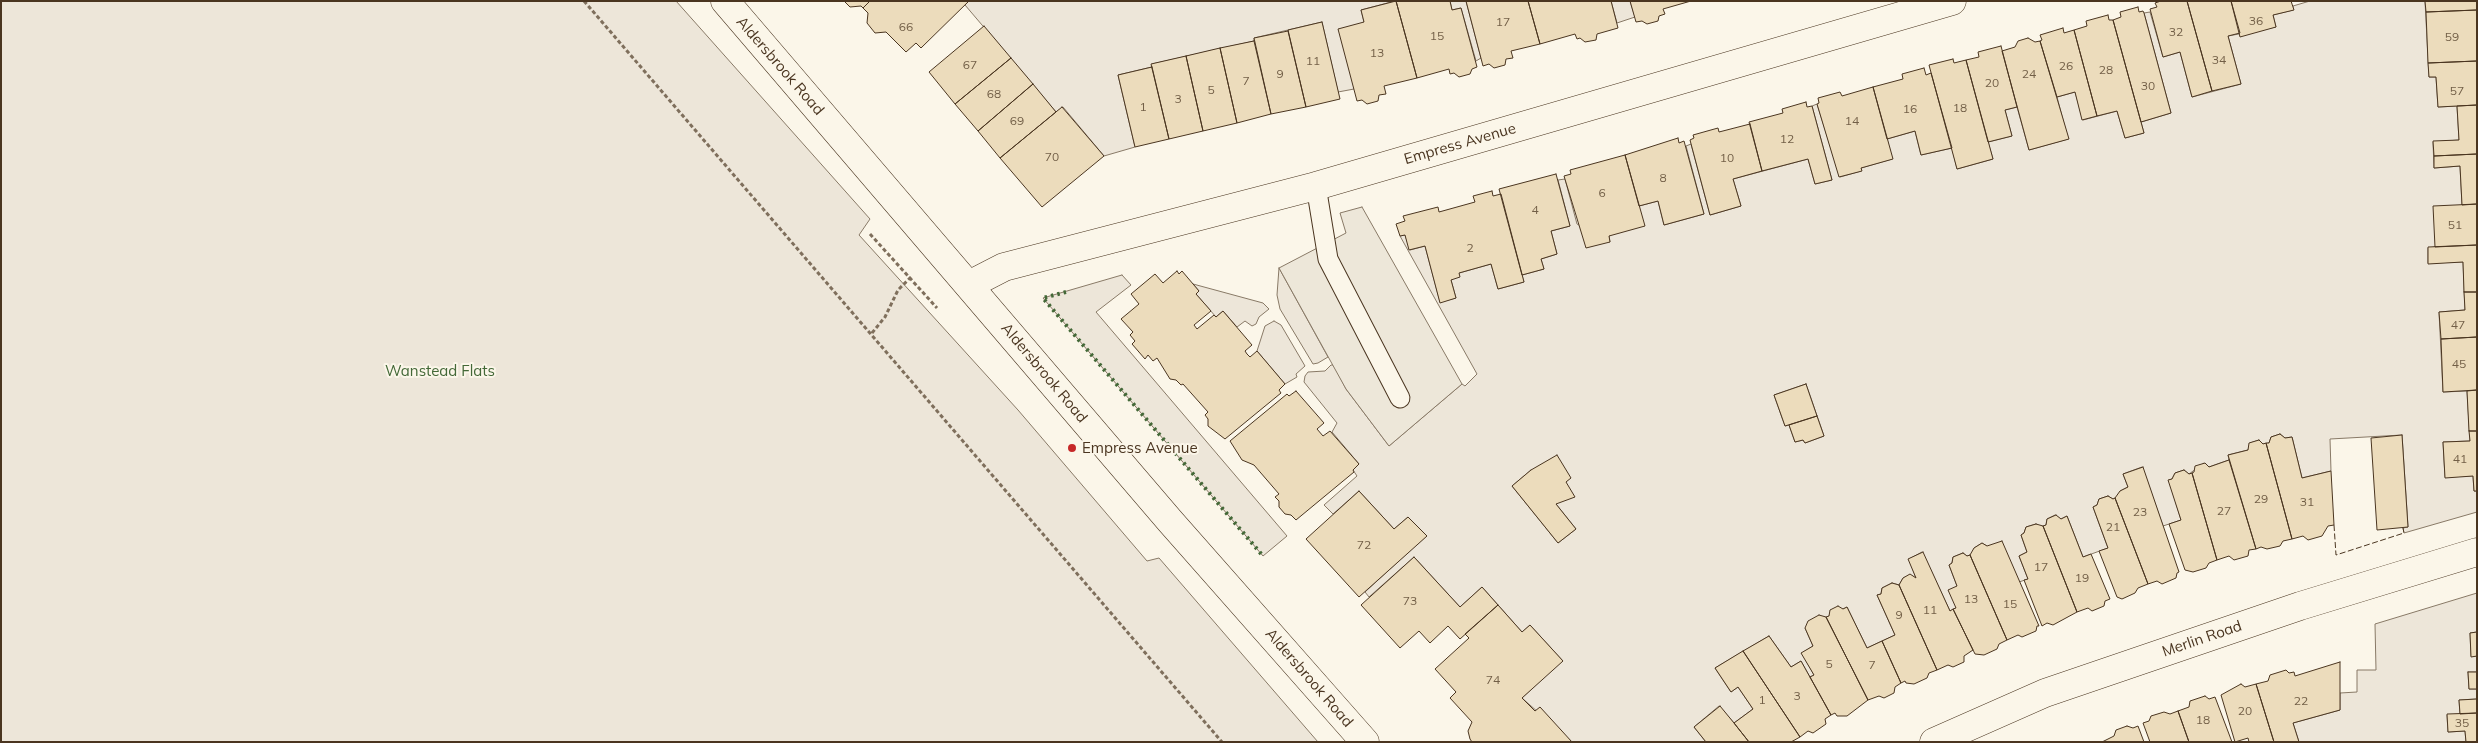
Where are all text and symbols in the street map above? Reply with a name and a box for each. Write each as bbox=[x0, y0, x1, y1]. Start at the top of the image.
street label: Aldersbrook Road bbox=[732, 13, 828, 119]
house number: 36 bbox=[2249, 14, 2263, 28]
house number: 17 bbox=[1496, 15, 1510, 29]
house number: 66 bbox=[899, 20, 913, 34]
house number: 32 bbox=[2169, 25, 2183, 39]
house number: 15 bbox=[1430, 29, 1444, 43]
house number: 59 bbox=[2445, 30, 2459, 44]
house number: 13 bbox=[1370, 46, 1384, 60]
house number: 34 bbox=[2212, 53, 2226, 67]
house number: 11 bbox=[1306, 54, 1320, 68]
house number: 67 bbox=[963, 58, 977, 72]
house number: 26 bbox=[2059, 59, 2073, 73]
house number: 28 bbox=[2099, 63, 2113, 77]
house number: 9 bbox=[1276, 67, 1284, 81]
house number: 24 bbox=[2022, 67, 2036, 81]
house number: 7 bbox=[1242, 74, 1250, 88]
house number: 20 bbox=[1985, 76, 1999, 90]
house number: 30 bbox=[2141, 79, 2155, 93]
house number: 5 bbox=[1207, 83, 1215, 97]
house number: 57 bbox=[2450, 84, 2464, 98]
house number: 68 bbox=[987, 87, 1001, 101]
house number: 3 bbox=[1174, 92, 1182, 106]
house number: 1 bbox=[1139, 100, 1147, 114]
house number: 18 bbox=[1953, 101, 1967, 115]
house number: 16 bbox=[1903, 102, 1917, 116]
house number: 69 bbox=[1010, 114, 1024, 128]
house number: 14 bbox=[1845, 114, 1859, 128]
street label: Empress Avenue bbox=[1402, 119, 1518, 169]
house number: 12 bbox=[1780, 132, 1794, 146]
house number: 70 bbox=[1045, 150, 1059, 164]
house number: 10 bbox=[1720, 151, 1734, 165]
house number: 8 bbox=[1659, 171, 1667, 185]
house number: 6 bbox=[1598, 186, 1606, 200]
house number: 4 bbox=[1531, 203, 1539, 217]
house number: 51 bbox=[2448, 218, 2462, 232]
house number: 2 bbox=[1466, 241, 1474, 255]
house number: 47 bbox=[2451, 318, 2465, 332]
street label: Aldersbrook Road bbox=[997, 320, 1091, 426]
house number: 45 bbox=[2452, 357, 2466, 371]
park label: Wanstead Flats bbox=[385, 362, 495, 380]
place label: Empress Avenue bbox=[1082, 439, 1198, 457]
marker: Empress Avenue bbox=[1066, 442, 1078, 454]
house number: 41 bbox=[2453, 452, 2467, 466]
house number: 29 bbox=[2254, 492, 2268, 506]
house number: 31 bbox=[2300, 495, 2314, 509]
house number: 27 bbox=[2217, 504, 2231, 518]
house number: 23 bbox=[2133, 505, 2147, 519]
house number: 21 bbox=[2106, 520, 2120, 534]
house number: 72 bbox=[1357, 538, 1371, 552]
house number: 17 bbox=[2034, 560, 2048, 574]
house number: 19 bbox=[2075, 571, 2089, 585]
house number: 13 bbox=[1964, 592, 1978, 606]
house number: 73 bbox=[1403, 594, 1417, 608]
house number: 15 bbox=[2003, 597, 2017, 611]
house number: 11 bbox=[1923, 603, 1937, 617]
house number: 9 bbox=[1895, 608, 1903, 622]
street label: Merlin Road bbox=[2160, 617, 2244, 661]
street label: Aldersbrook Road bbox=[1261, 625, 1357, 731]
house number: 5 bbox=[1825, 657, 1833, 671]
house number: 7 bbox=[1868, 658, 1876, 672]
house number: 74 bbox=[1486, 673, 1500, 687]
house number: 3 bbox=[1793, 689, 1801, 703]
house number: 1 bbox=[1758, 693, 1766, 707]
house number: 22 bbox=[2294, 694, 2308, 708]
house number: 20 bbox=[2238, 704, 2252, 718]
house number: 18 bbox=[2196, 713, 2210, 727]
house number: 35 bbox=[2455, 716, 2469, 730]

